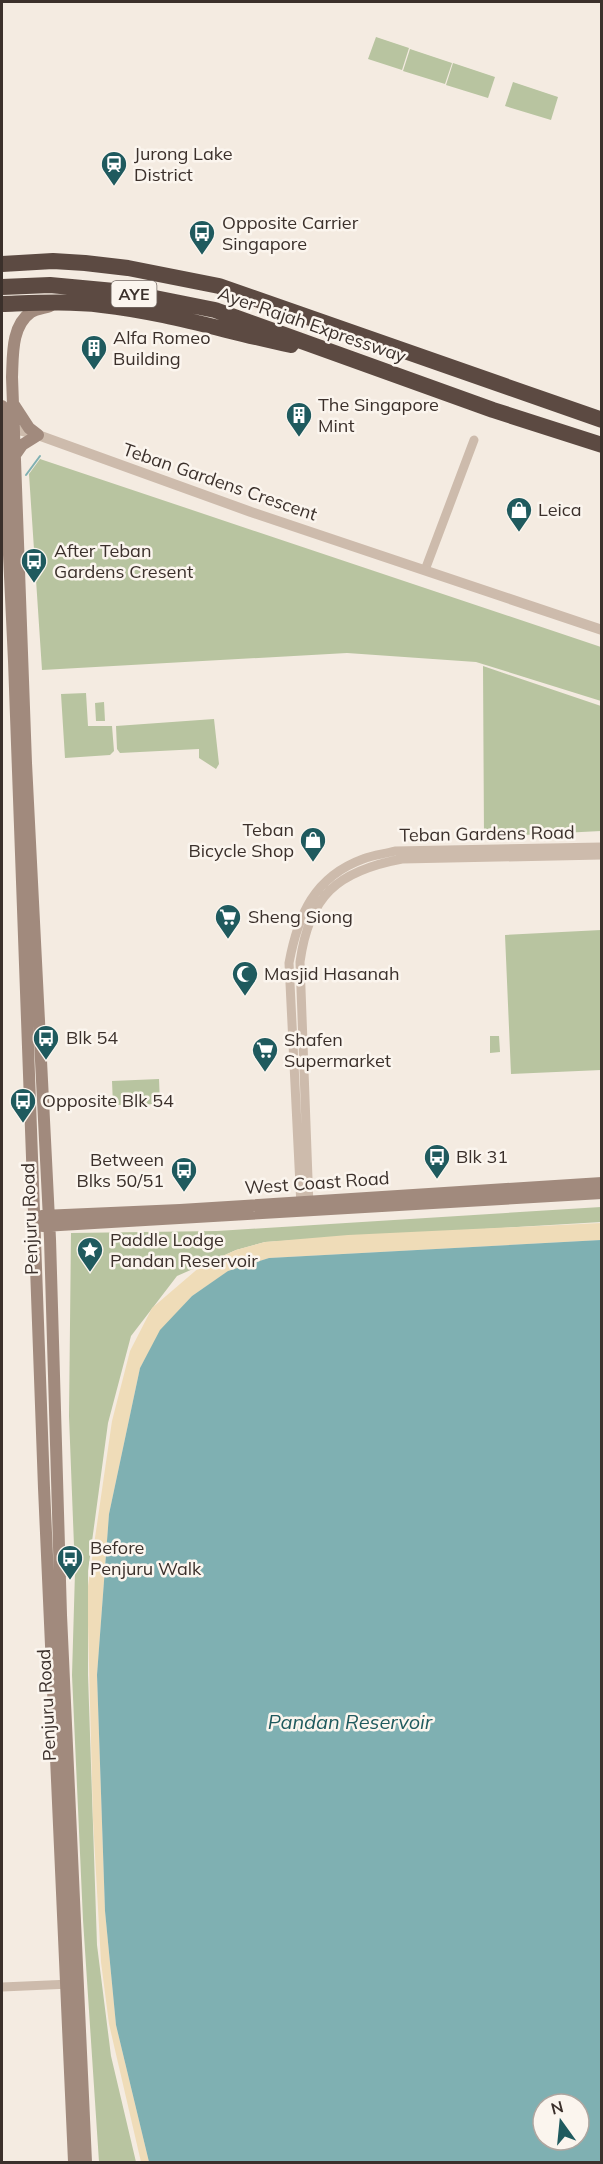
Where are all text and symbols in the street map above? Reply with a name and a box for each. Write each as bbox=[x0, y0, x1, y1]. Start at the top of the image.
place label: Jurong Lake District bbox=[134, 142, 233, 186]
station icon: Jurong Lake District bbox=[99, 149, 129, 187]
place label: Opposite Carrier Singapore bbox=[222, 211, 359, 255]
bus stop icon: Opposite Carrier Singapore bbox=[187, 218, 217, 256]
road number: AYE bbox=[112, 281, 156, 307]
street label: Ayer Rajah Expressway bbox=[215, 282, 410, 368]
place label: Alfa Romeo Building bbox=[113, 326, 210, 370]
building icon: Alfa Romeo Building bbox=[79, 333, 109, 371]
place label: The Singapore Mint bbox=[318, 393, 439, 437]
building icon: The Singapore Mint bbox=[284, 400, 314, 438]
street label: Teban Gardens Crescent bbox=[120, 437, 320, 526]
shop icon: Leica bbox=[504, 495, 534, 533]
place label: Leica bbox=[538, 498, 581, 521]
place label: After Teban Gardens Cresent bbox=[54, 539, 193, 583]
bus stop icon: After Teban Gardens Cresent bbox=[19, 546, 49, 584]
place label: Teban Bicycle Shop bbox=[189, 818, 294, 862]
street label: Teban Gardens Road bbox=[399, 820, 575, 847]
shop icon: Teban Bicycle Shop bbox=[298, 825, 328, 863]
supermarket icon: Sheng Siong bbox=[213, 902, 243, 940]
place label: Sheng Siong bbox=[248, 905, 353, 928]
mosque icon: Masjid Hasanah bbox=[230, 959, 260, 997]
place label: Masjid Hasanah bbox=[264, 962, 399, 985]
bus stop icon: Blk 54 bbox=[31, 1023, 61, 1061]
place label: Blk 54 bbox=[66, 1026, 118, 1049]
place label: Shafen Supermarket bbox=[284, 1028, 391, 1072]
supermarket icon: Shafen Supermarket bbox=[250, 1035, 280, 1073]
bus stop icon: Opposite Blk 54 bbox=[8, 1086, 38, 1124]
place label: Opposite Blk 54 bbox=[42, 1089, 174, 1112]
bus stop icon: Blk 31 bbox=[422, 1142, 452, 1180]
place label: Blk 31 bbox=[456, 1145, 508, 1168]
place label: Between Blks 50/51 bbox=[76, 1148, 164, 1192]
bus stop icon: Between Blks 50/51 bbox=[169, 1155, 199, 1193]
street label: Penjuru Road bbox=[16, 1163, 43, 1275]
street label: West Coast Road bbox=[244, 1166, 390, 1199]
place label: Paddle Lodge Pandan Reservoir bbox=[110, 1228, 258, 1272]
place icon: Paddle Lodge Pandan Reservoir bbox=[75, 1235, 105, 1273]
place label: Before Penjuru Walk bbox=[90, 1536, 202, 1580]
bus stop icon: Before Penjuru Walk bbox=[55, 1543, 85, 1581]
street label: Penjuru Road bbox=[32, 1648, 61, 1762]
water label: Pandan Reservoir bbox=[268, 1709, 433, 1734]
north arrow bbox=[531, 2092, 591, 2152]
text: N bbox=[549, 2096, 566, 2119]

